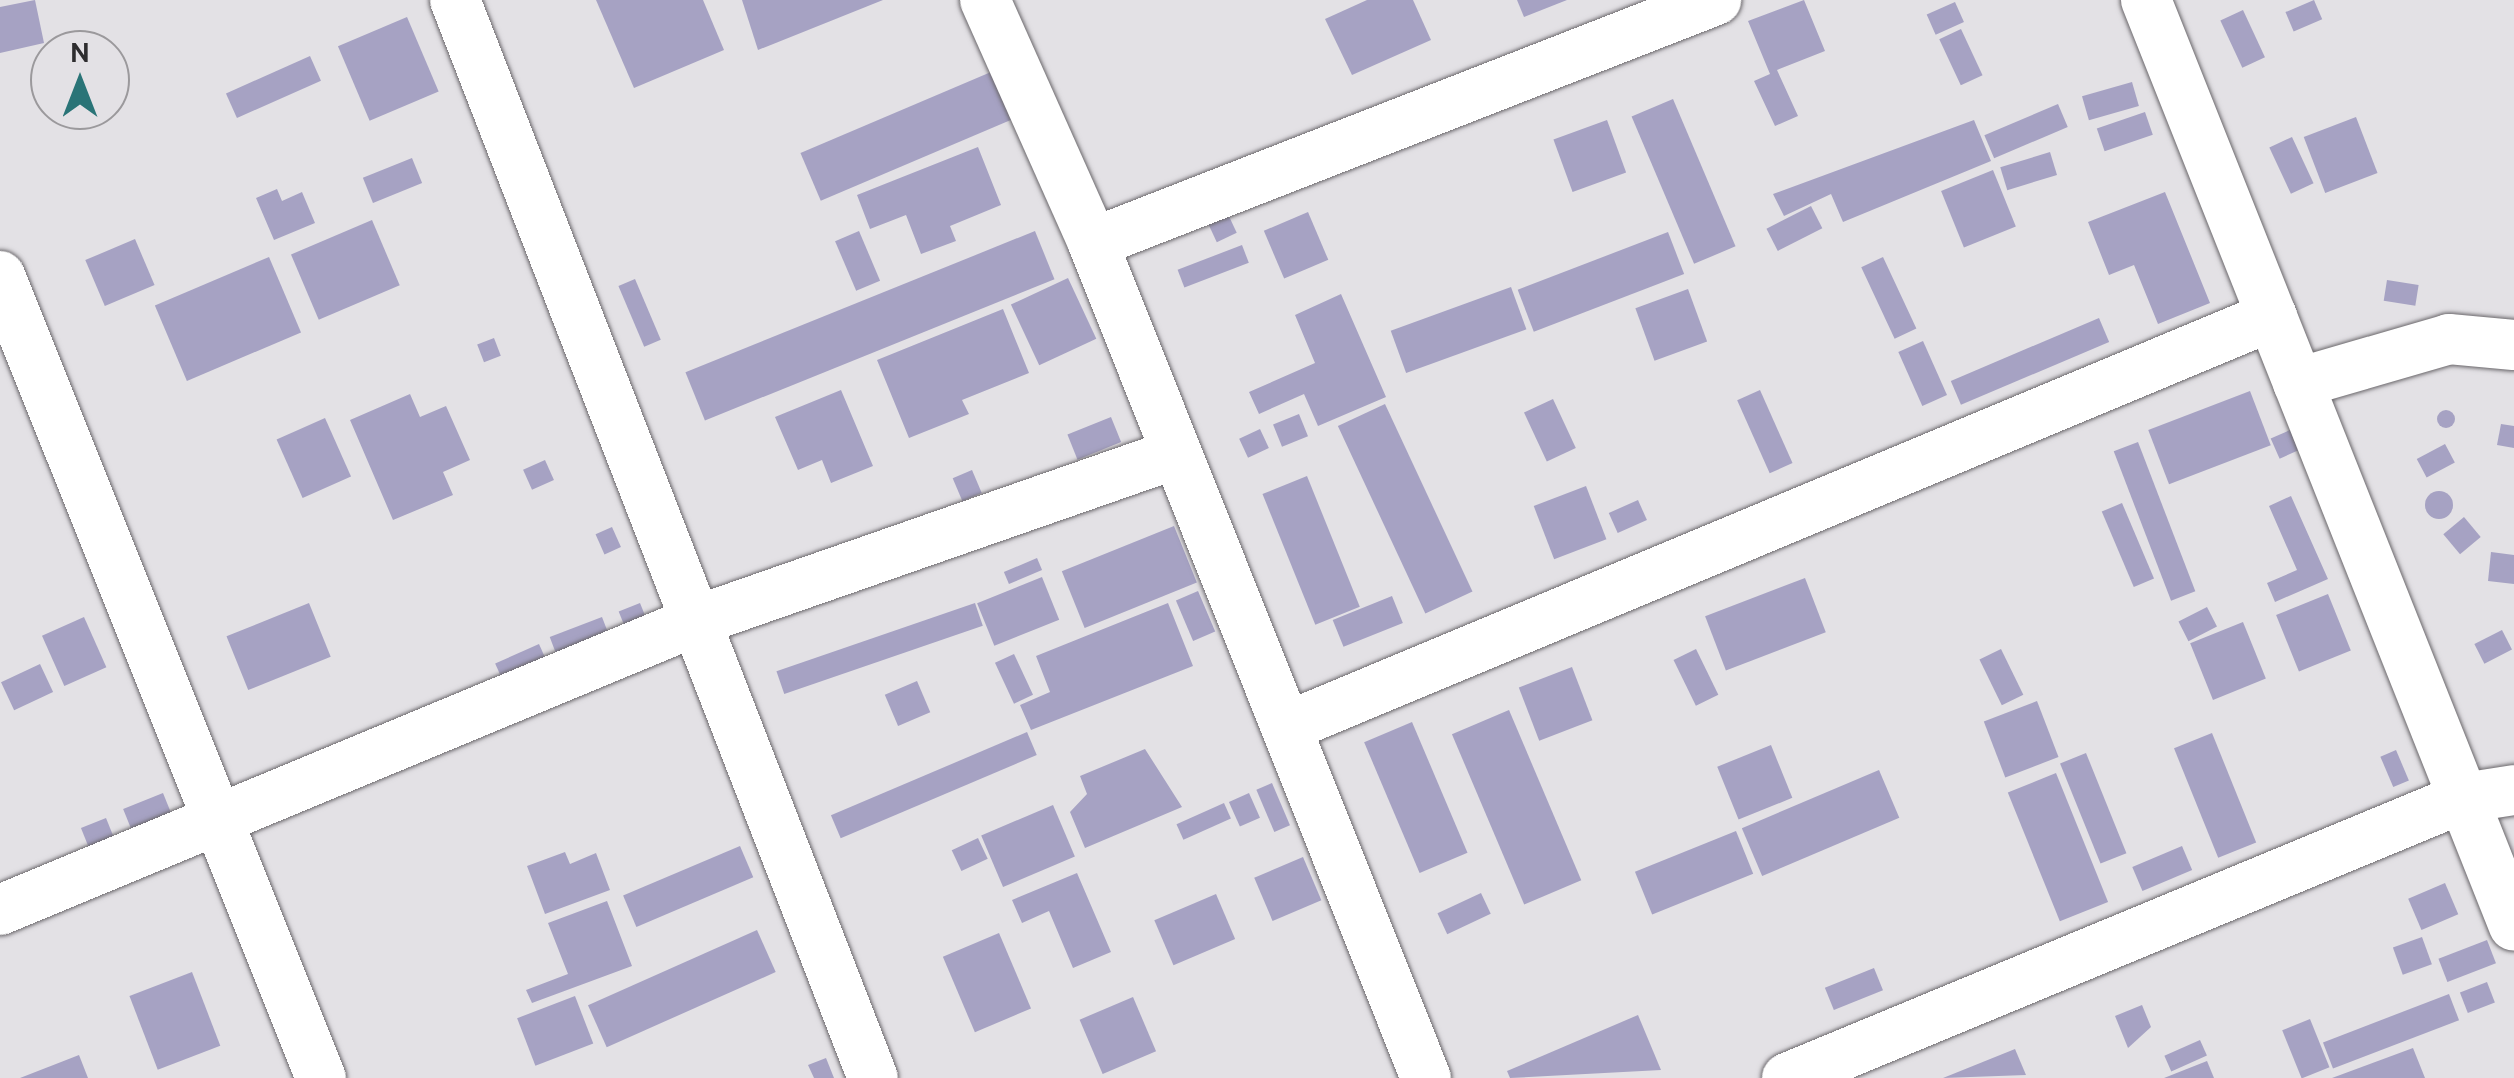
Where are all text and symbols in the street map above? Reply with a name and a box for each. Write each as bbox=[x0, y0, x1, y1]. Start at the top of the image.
north arrow bbox=[30, 30, 130, 130]
text: N bbox=[70, 35, 90, 69]

